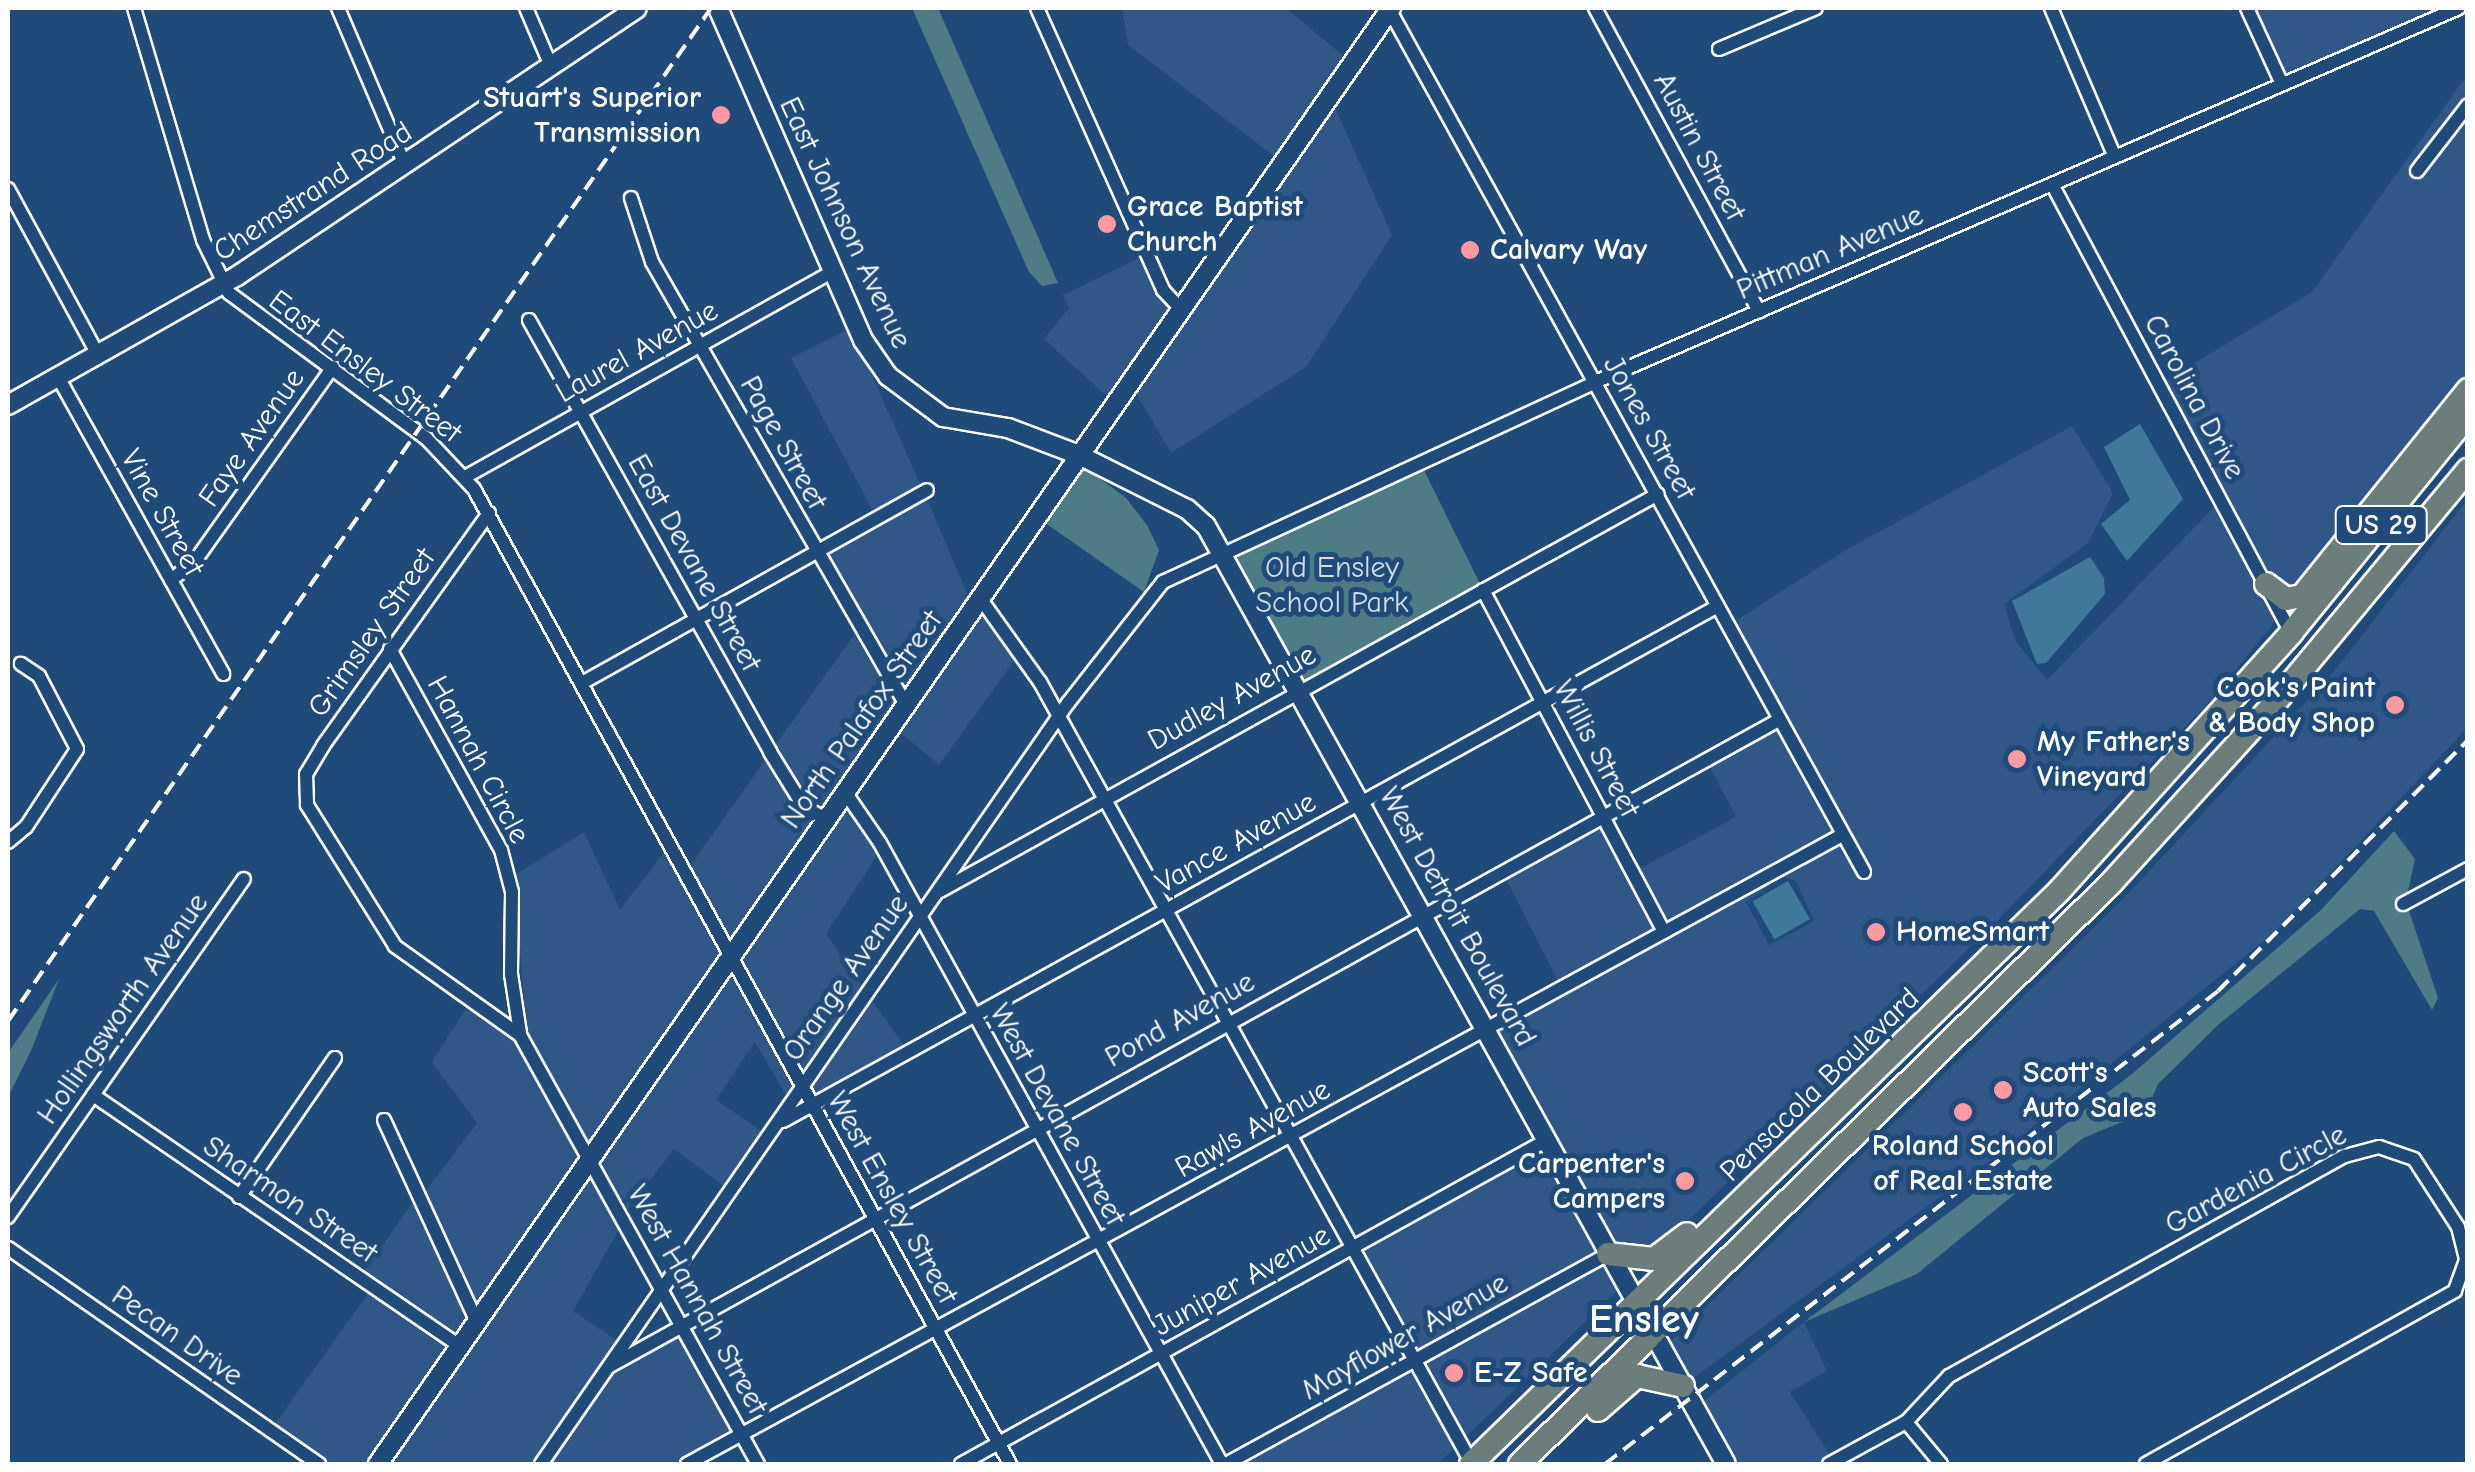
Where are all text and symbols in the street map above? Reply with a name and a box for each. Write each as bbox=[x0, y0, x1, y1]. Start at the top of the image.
street label: Austin Street bbox=[1645, 67, 1753, 227]
place label: Stuart's Superior Transmission bbox=[483, 80, 701, 150]
street label: East Johnson Avenue bbox=[771, 92, 919, 354]
marker: Stuart's Superior Transmission bbox=[710, 104, 732, 126]
street label: Chemstrand Road bbox=[207, 114, 419, 270]
place label: Grace Baptist Church bbox=[1127, 189, 1303, 260]
street label: Pittman Avenue bbox=[1731, 198, 1929, 308]
marker: Grace Baptist Church bbox=[1096, 213, 1118, 235]
place label: Calvary Way bbox=[1490, 232, 1647, 268]
marker: Calvary Way bbox=[1459, 239, 1481, 261]
street label: East Ensley Street bbox=[262, 283, 468, 451]
street label: Laurel Avenue bbox=[550, 293, 724, 411]
street label: Carolina Drive bbox=[2136, 309, 2252, 485]
street label: Jones Street bbox=[1595, 350, 1703, 506]
street label: Faye Avenue bbox=[191, 362, 313, 514]
street label: Page Street bbox=[732, 370, 834, 516]
street label: Vine Street bbox=[112, 443, 212, 583]
street label: East Devane Street bbox=[619, 448, 769, 678]
road number: US 29 bbox=[2334, 502, 2428, 548]
street label: Grimsley Street bbox=[301, 542, 443, 724]
park label: Old Ensley School Park bbox=[1256, 550, 1408, 620]
street label: North Palafox Street bbox=[773, 604, 951, 836]
street label: Dudley Avenue bbox=[1142, 637, 1322, 759]
street label: Hannah Circle bbox=[419, 670, 537, 850]
place label: Cook's Paint & Body Shop bbox=[2208, 670, 2375, 740]
street label: Willis Street bbox=[1545, 674, 1647, 824]
marker: Cook's Paint & Body Shop bbox=[2384, 694, 2406, 716]
place label: My Father's Vineyard bbox=[2037, 724, 2190, 794]
marker: My Father's Vineyard bbox=[2006, 748, 2028, 770]
street label: West Detroit Boulevard bbox=[1371, 781, 1543, 1053]
street label: Vance Avenue bbox=[1150, 784, 1322, 902]
street label: Hollingsworth Avenue bbox=[30, 887, 216, 1131]
street label: Orange Avenue bbox=[775, 888, 917, 1068]
place label: HomeSmart bbox=[1896, 914, 2049, 950]
marker: HomeSmart bbox=[1865, 921, 1887, 943]
street label: Pond Avenue bbox=[1099, 964, 1261, 1076]
street label: Pensacola Boulevard bbox=[1713, 981, 1927, 1189]
street label: West Devane Street bbox=[981, 998, 1133, 1232]
place label: Scott's Auto Sales bbox=[2023, 1055, 2157, 1126]
street label: Rawls Avenue bbox=[1169, 1072, 1337, 1186]
marker: Scott's Auto Sales bbox=[1992, 1079, 2014, 1101]
street label: West Ensley Street bbox=[819, 1085, 965, 1311]
marker: Roland School of Real Estate bbox=[1952, 1101, 1974, 1123]
street label: Gardenia Circle bbox=[2159, 1117, 2353, 1243]
street label: Sharmon Street bbox=[196, 1128, 384, 1272]
place label: Roland School of Real Estate bbox=[1872, 1128, 2054, 1198]
place label: Carpenter's Campers bbox=[1518, 1146, 1665, 1216]
marker: Carpenter's Campers bbox=[1674, 1170, 1696, 1192]
street label: West Hannah Street bbox=[619, 1179, 775, 1421]
street label: Juniper Avenue bbox=[1147, 1218, 1337, 1344]
street label: Mayflower Avenue bbox=[1296, 1265, 1514, 1409]
street label: Pecan Drive bbox=[105, 1278, 249, 1394]
district label: Ensley bbox=[1589, 1295, 1699, 1343]
place label: E-Z Safe bbox=[1474, 1355, 1587, 1391]
marker: E-Z Safe bbox=[1443, 1362, 1465, 1384]

